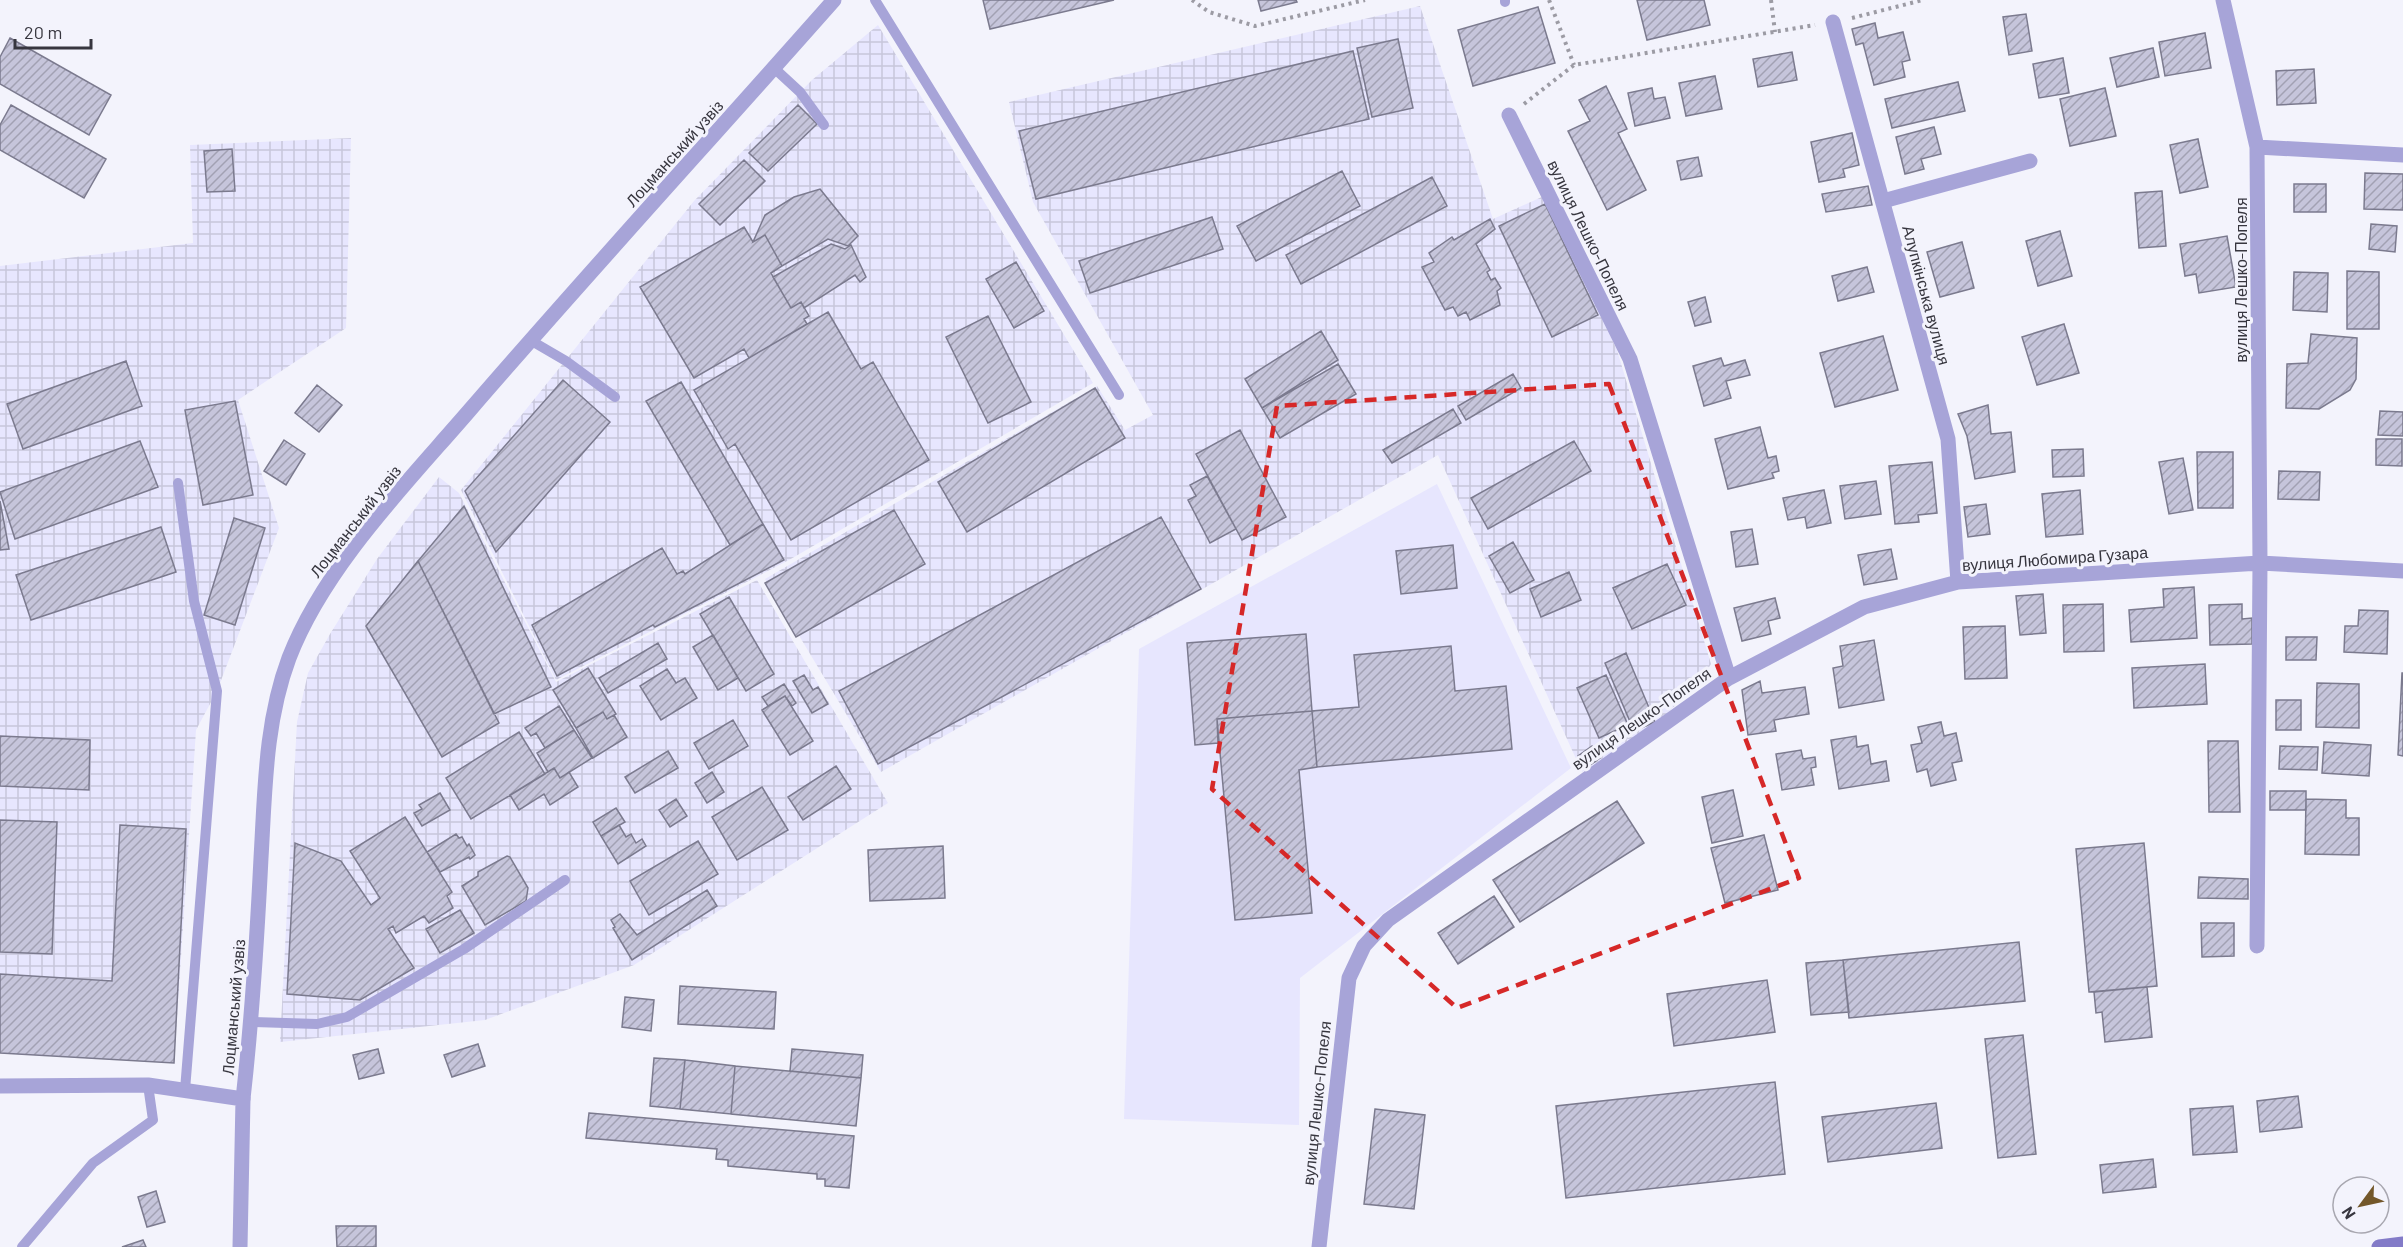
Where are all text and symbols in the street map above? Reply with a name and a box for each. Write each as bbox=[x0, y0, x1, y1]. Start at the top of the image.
scale bar bbox=[15, 12, 92, 50]
text: 20 m bbox=[24, 21, 62, 43]
street label: Лоцманський узвіз bbox=[621, 96, 727, 210]
street label: вулиця Лешко-Попеля bbox=[1544, 157, 1634, 313]
street label: вулиця Лешко-Попеля bbox=[2231, 197, 2250, 363]
street label: Алупкінська вулиця bbox=[1899, 223, 1955, 367]
street label: Лоцманський узвіз bbox=[306, 461, 404, 581]
street label: вулиця Любомира Гузара bbox=[1961, 542, 2149, 574]
street label: вулиця Лешко-Попеля bbox=[1568, 663, 1714, 773]
street label: Лоцманський узвіз bbox=[218, 938, 248, 1076]
street label: вулиця Лешко-Попеля bbox=[1298, 1020, 1334, 1186]
north arrow bbox=[2331, 1175, 2391, 1235]
text: N bbox=[2337, 1204, 2359, 1223]

